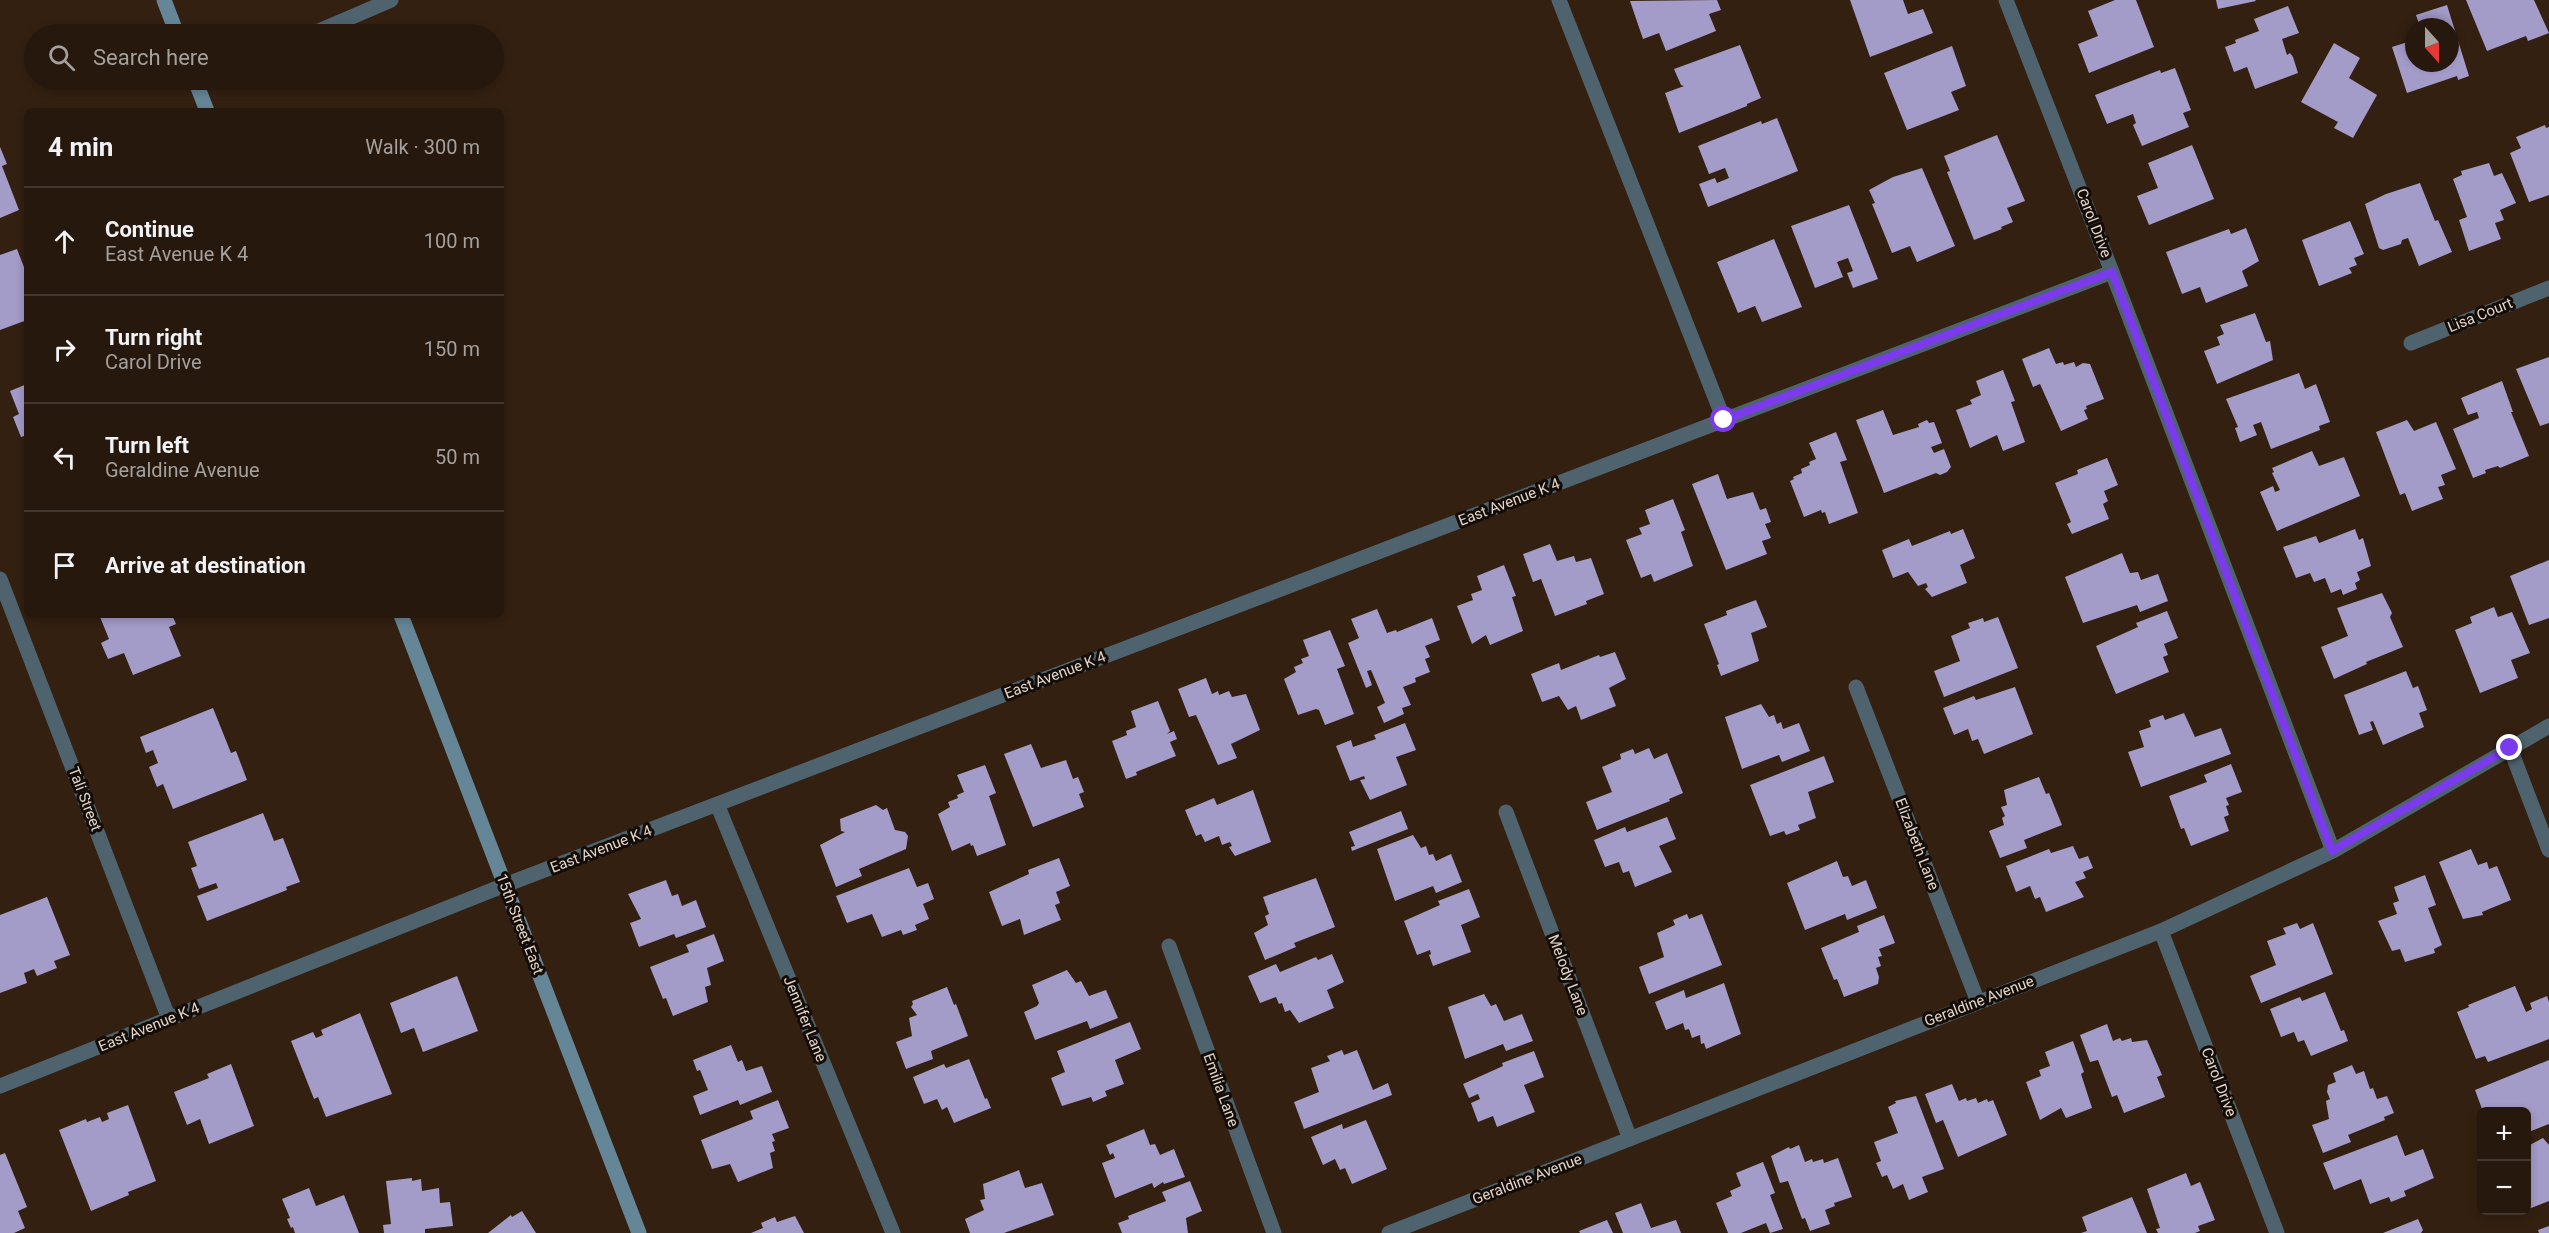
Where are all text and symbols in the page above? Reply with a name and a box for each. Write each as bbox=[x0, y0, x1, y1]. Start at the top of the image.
north arrow bbox=[2405, 18, 2459, 72]
search box bbox=[24, 24, 504, 90]
icon: search bbox=[45, 41, 78, 74]
text: Search here bbox=[93, 45, 209, 70]
text: 4 min bbox=[48, 132, 113, 162]
text: Walk · 300 m bbox=[365, 135, 480, 159]
street label: Carol Drive bbox=[2073, 186, 2115, 260]
text: Continue bbox=[105, 217, 194, 242]
icon: ahead bbox=[48, 225, 81, 258]
text: 100 m bbox=[424, 229, 480, 253]
text: East Avenue K 4 bbox=[105, 242, 248, 266]
street label: Lisa Court bbox=[2445, 294, 2515, 336]
text: Turn right bbox=[105, 325, 202, 350]
icon: right bbox=[48, 333, 81, 366]
text: 150 m bbox=[424, 337, 480, 361]
text: Carol Drive bbox=[105, 350, 202, 374]
route start bbox=[1710, 406, 1736, 432]
text: Turn left bbox=[105, 433, 189, 458]
icon: left bbox=[48, 441, 81, 474]
text: 50 m bbox=[435, 445, 480, 469]
text: Geraldine Avenue bbox=[105, 458, 260, 482]
street label: East Avenue K 4 bbox=[1456, 474, 1563, 530]
icon: arrive bbox=[48, 549, 81, 582]
text: Arrive at destination bbox=[105, 553, 306, 578]
street label: East Avenue K 4 bbox=[1002, 647, 1109, 703]
route end bbox=[2496, 734, 2522, 760]
street label: Tali Street bbox=[65, 765, 105, 834]
street label: Elizabeth Lane bbox=[1891, 795, 1943, 893]
street label: East Avenue K 4 bbox=[548, 821, 655, 877]
street label: 15th Street East bbox=[493, 871, 547, 977]
street label: Melody Lane bbox=[1544, 932, 1592, 1018]
street label: Geraldine Avenue bbox=[1922, 972, 2036, 1030]
street label: Jennifer Lane bbox=[780, 974, 830, 1064]
street label: East Avenue K 4 bbox=[96, 998, 203, 1055]
street label: Carol Drive bbox=[2198, 1045, 2240, 1119]
street label: Emilia Lane bbox=[1199, 1051, 1243, 1129]
map controls bbox=[2477, 1107, 2531, 1215]
button: + bbox=[2477, 1107, 2531, 1161]
street label: Geraldine Avenue bbox=[1470, 1150, 1584, 1208]
button: − bbox=[2477, 1161, 2531, 1215]

